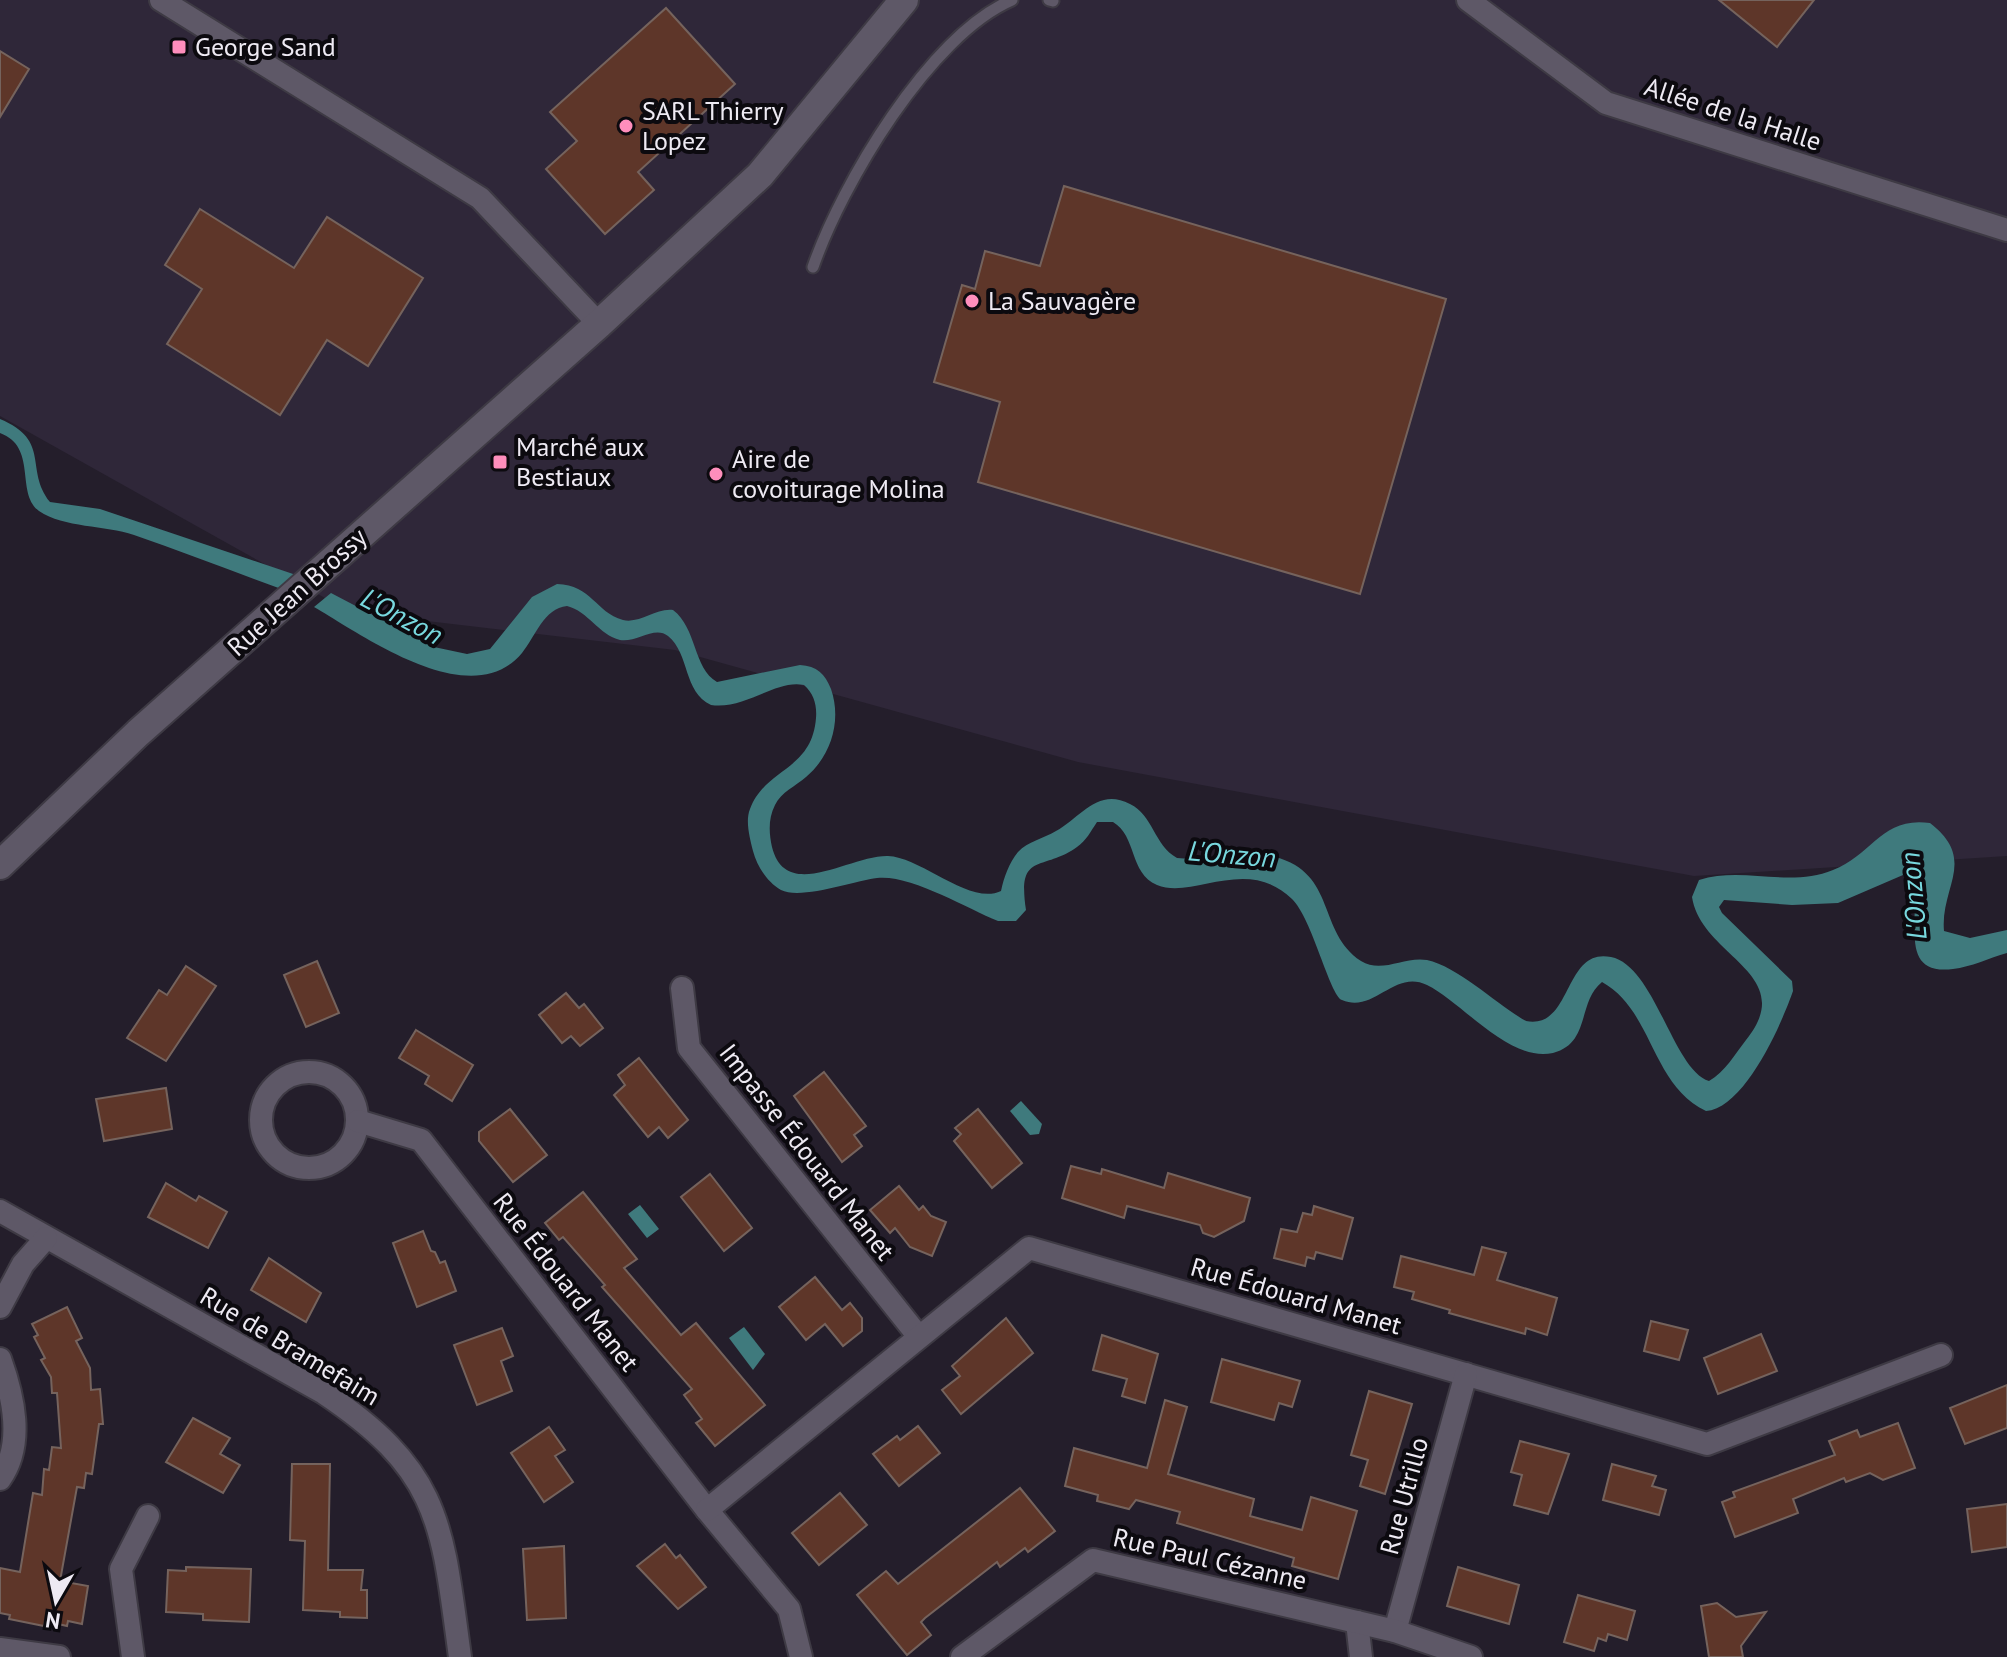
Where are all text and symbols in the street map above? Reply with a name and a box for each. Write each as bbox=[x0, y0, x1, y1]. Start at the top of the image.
place label: George Sand bbox=[195, 30, 336, 63]
marker: George Sand bbox=[170, 38, 188, 56]
street label: Allée de la Halle bbox=[1641, 69, 1826, 158]
place label: SARL Thierry Lopez bbox=[642, 94, 784, 157]
marker: SARL Thierry Lopez bbox=[617, 117, 635, 135]
place label: La Sauvagère bbox=[988, 284, 1136, 317]
marker: La Sauvagère bbox=[963, 292, 981, 310]
place label: Marché aux Bestiaux bbox=[516, 430, 645, 493]
place label: Aire de covoiturage Molina bbox=[732, 442, 945, 505]
marker: Marché aux Bestiaux bbox=[491, 453, 509, 471]
marker: Aire de covoiturage Molina bbox=[707, 465, 725, 483]
street label: Rue Jean Brossy bbox=[220, 520, 373, 663]
water label: L'Onzon bbox=[355, 579, 450, 653]
water label: L'Onzon bbox=[1187, 831, 1278, 876]
water label: L'Onzon bbox=[1890, 851, 1935, 942]
street label: Impasse Édouard Manet bbox=[713, 1037, 902, 1267]
street label: Rue Édouard Manet bbox=[486, 1186, 646, 1378]
street label: Rue Édouard Manet bbox=[1187, 1250, 1405, 1341]
street label: Rue de Bramefaim bbox=[194, 1279, 386, 1412]
street label: Rue Utrillo bbox=[1372, 1434, 1435, 1558]
street label: Rue Paul Cézanne bbox=[1110, 1520, 1310, 1597]
north arrow bbox=[16, 1561, 96, 1641]
text: N bbox=[44, 1606, 62, 1636]

